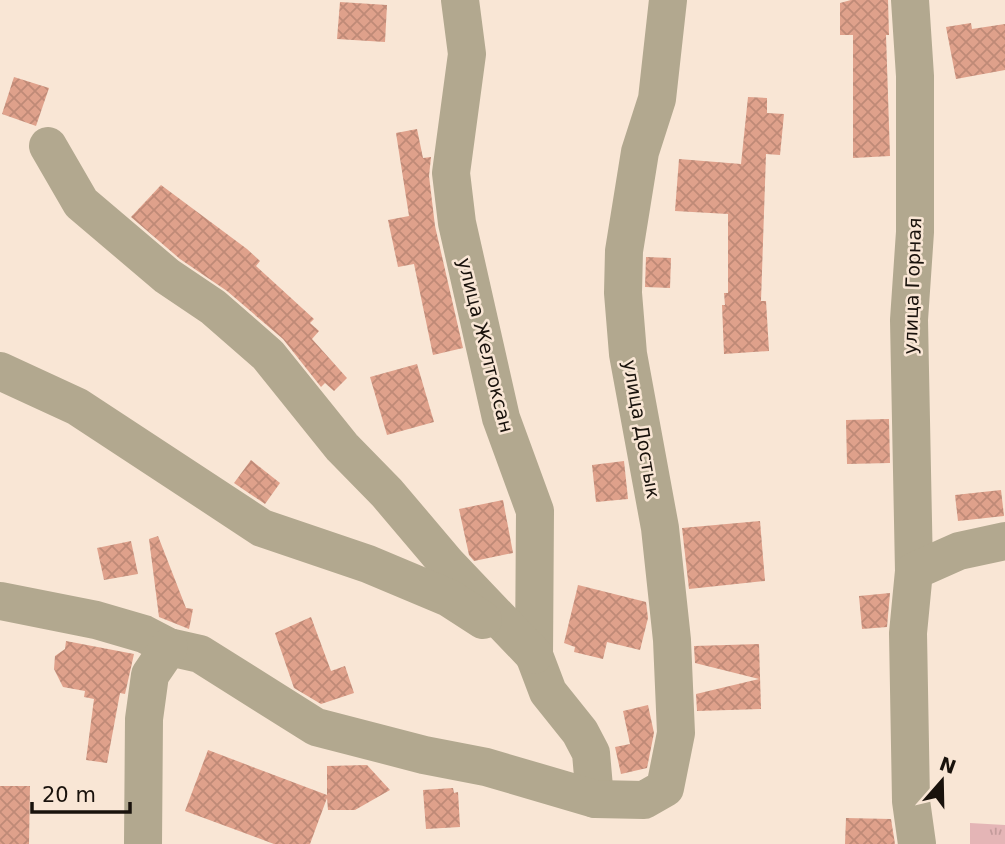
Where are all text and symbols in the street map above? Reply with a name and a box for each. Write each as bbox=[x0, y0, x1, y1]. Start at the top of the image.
street label: улица Горная bbox=[899, 217, 925, 355]
street label: улица Желтоксан bbox=[454, 255, 518, 435]
street label: улица Достык bbox=[619, 358, 665, 500]
north arrow bbox=[907, 746, 977, 816]
text: N bbox=[937, 752, 959, 778]
scale bar bbox=[32, 770, 130, 814]
text: 20 m bbox=[42, 783, 96, 807]

